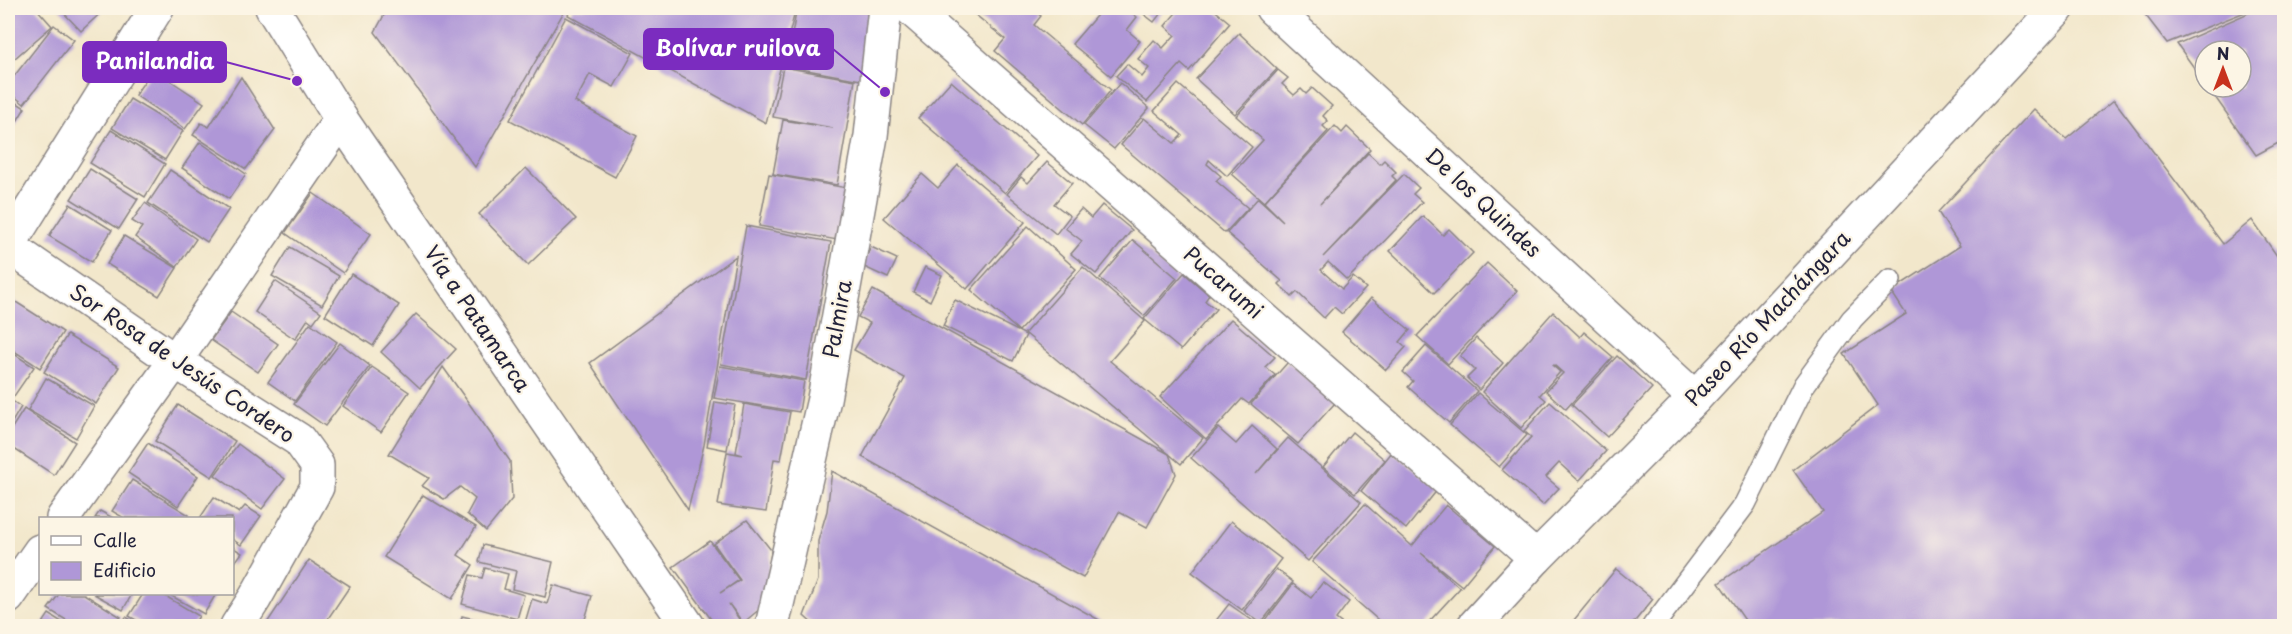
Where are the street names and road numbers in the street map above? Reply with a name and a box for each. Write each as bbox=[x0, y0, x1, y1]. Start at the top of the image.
street label: De los Quindes bbox=[1419, 139, 1550, 264]
street label: Paseo Río Machángara bbox=[1676, 222, 1857, 413]
street label: Vía a Patamarca bbox=[418, 238, 540, 398]
street label: Pucarumi bbox=[1177, 238, 1271, 325]
street label: Sor Rosa de Jesús Cordero bbox=[64, 275, 302, 450]
street label: Palmira bbox=[813, 276, 859, 360]

